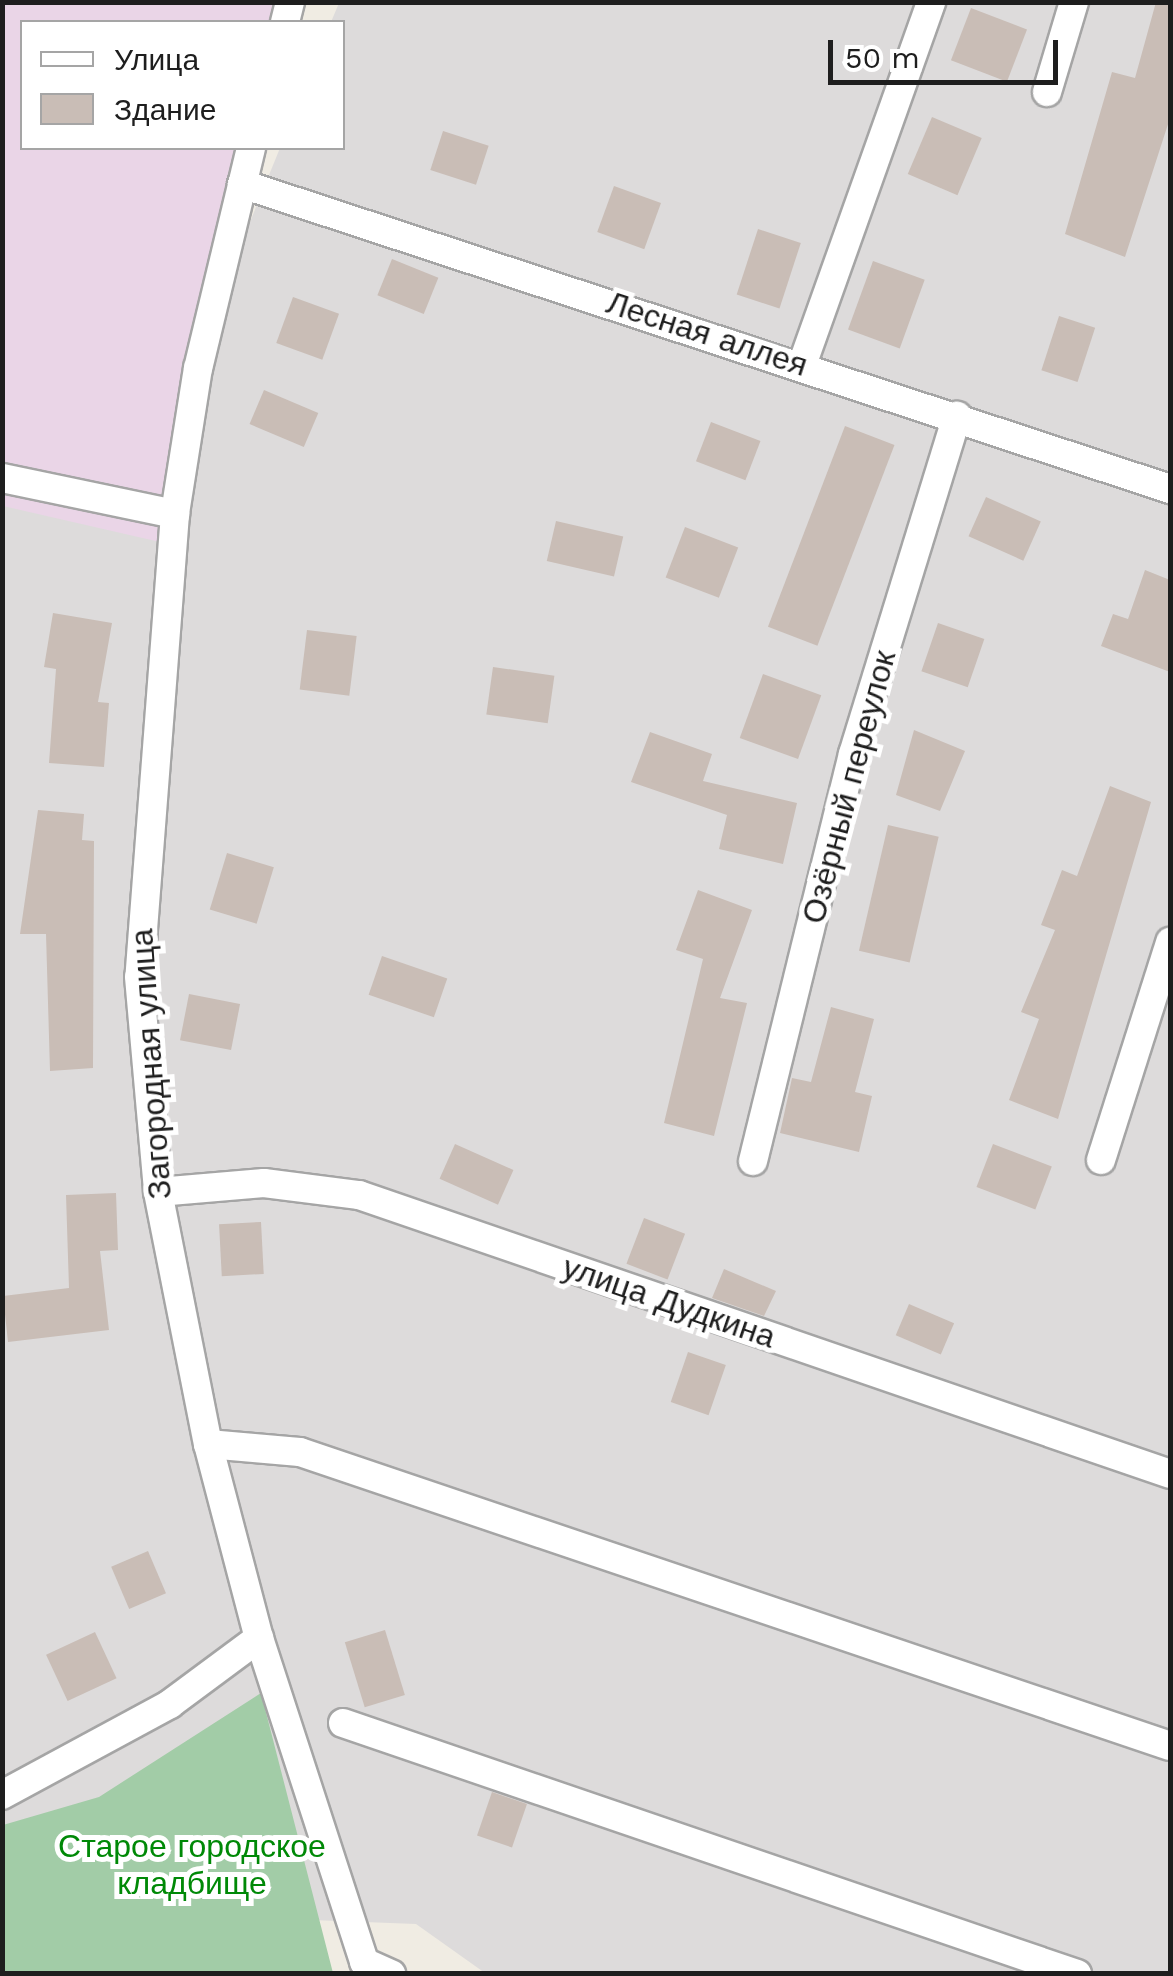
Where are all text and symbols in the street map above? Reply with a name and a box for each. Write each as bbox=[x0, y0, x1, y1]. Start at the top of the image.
legend bbox=[20, 20, 345, 150]
scale bar bbox=[833, 20, 1063, 82]
text: 50 m bbox=[845, 40, 920, 75]
text: Улица bbox=[114, 42, 199, 77]
text: Здание bbox=[114, 92, 216, 127]
street label: Лесная аллея bbox=[602, 283, 812, 385]
street label: Озёрный переулок bbox=[794, 646, 904, 928]
street label: Загородная улица bbox=[122, 927, 180, 1201]
street label: улица Дудкина bbox=[558, 1248, 780, 1356]
park label: Старое городское кладбище bbox=[58, 1828, 326, 1903]

